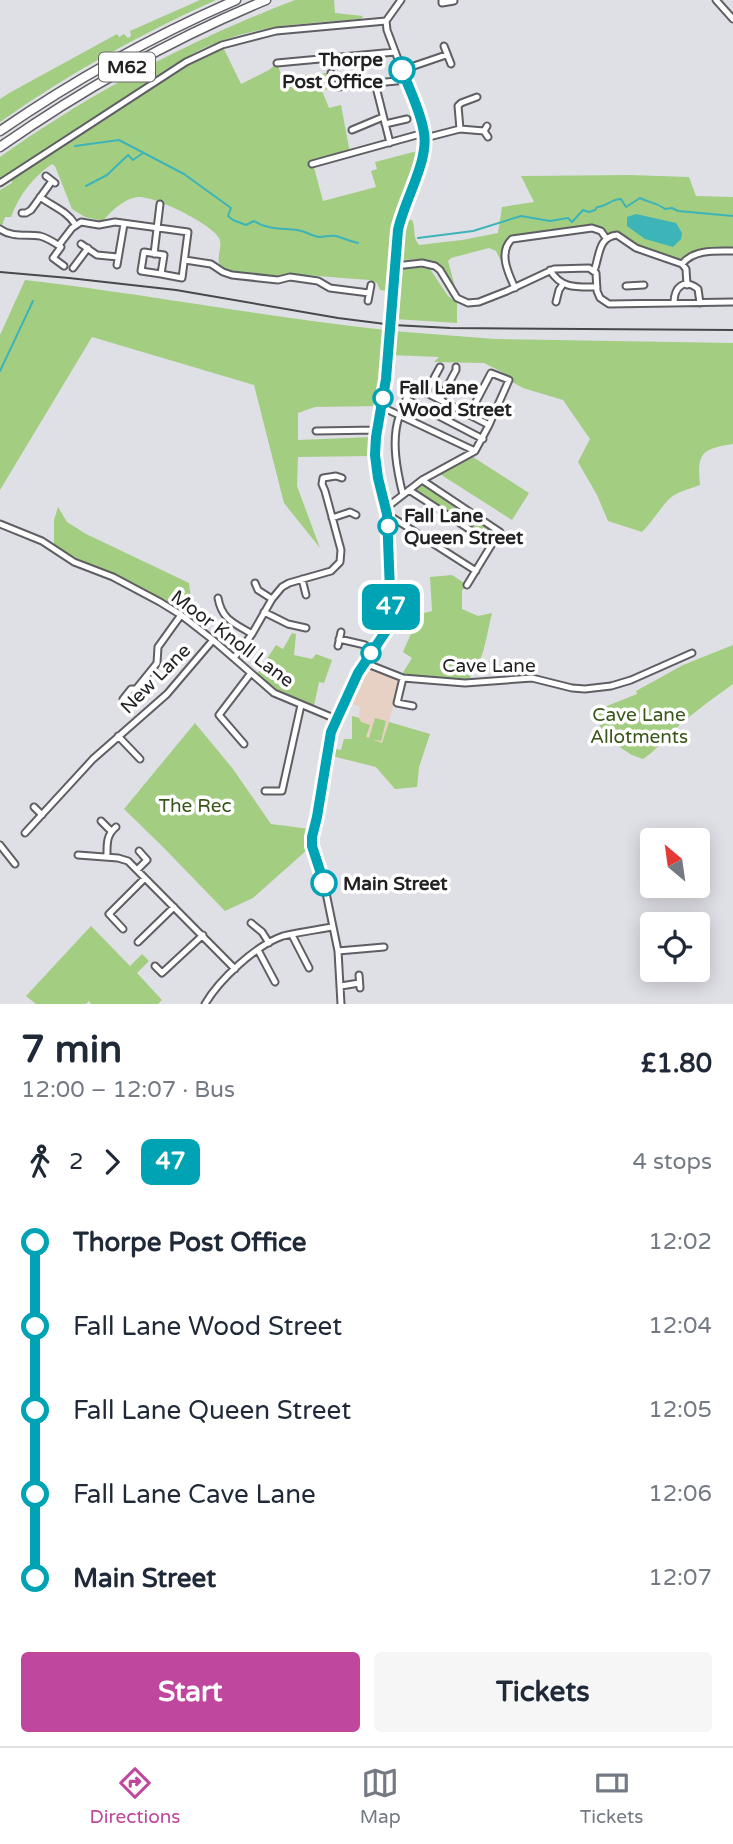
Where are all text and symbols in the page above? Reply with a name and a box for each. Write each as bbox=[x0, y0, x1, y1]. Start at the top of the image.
place label: Thorpe Post Office bbox=[282, 49, 383, 93]
road number: M62 bbox=[99, 52, 155, 82]
marker: Thorpe Post Office bbox=[389, 57, 415, 83]
place label: Fall Lane Wood Street bbox=[399, 377, 512, 421]
marker: Fall Lane Wood Street bbox=[373, 388, 393, 408]
place label: Fall Lane Queen Street bbox=[404, 505, 524, 549]
marker: Fall Lane Queen Street bbox=[378, 516, 398, 536]
line badge: 47 bbox=[360, 584, 422, 630]
street label: Moor Knoll Lane bbox=[167, 586, 298, 692]
text: 47 bbox=[376, 592, 406, 621]
street label: New Lane bbox=[116, 639, 195, 718]
unlabelled marker bbox=[361, 643, 381, 663]
street label: Cave Lane bbox=[442, 655, 536, 677]
park label: Cave Lane Allotments bbox=[590, 704, 688, 748]
park label: The Rec bbox=[158, 795, 232, 817]
north arrow bbox=[640, 828, 710, 898]
map controls bbox=[640, 828, 710, 982]
marker: Main Street bbox=[311, 870, 337, 896]
place label: Main Street bbox=[343, 873, 448, 895]
button: locate bbox=[640, 912, 710, 982]
text: 7 min bbox=[21, 1027, 122, 1073]
text: £1.80 bbox=[641, 1048, 712, 1079]
text: 12:00 – 12:07 · Bus bbox=[21, 1076, 235, 1104]
icon: walk bbox=[21, 1143, 59, 1181]
icon: forward bbox=[93, 1143, 131, 1181]
text: 47 bbox=[155, 1147, 186, 1176]
text: 2 bbox=[69, 1148, 83, 1176]
text: 4 stops bbox=[632, 1148, 712, 1176]
text: Thorpe Post Office bbox=[73, 1227, 307, 1258]
text: 12:02 bbox=[648, 1228, 712, 1256]
text: Fall Lane Wood Street bbox=[73, 1311, 342, 1342]
text: 12:04 bbox=[648, 1312, 712, 1340]
text: Fall Lane Queen Street bbox=[73, 1395, 351, 1426]
text: 12:05 bbox=[648, 1396, 712, 1424]
text: Fall Lane Cave Lane bbox=[73, 1479, 316, 1510]
text: 12:06 bbox=[648, 1480, 712, 1508]
text: Main Street bbox=[73, 1563, 216, 1594]
text: 12:07 bbox=[648, 1564, 712, 1592]
button: Start bbox=[21, 1652, 360, 1732]
button: Tickets bbox=[374, 1652, 712, 1732]
tab: Directions bbox=[90, 1764, 181, 1828]
tab: Map bbox=[360, 1764, 401, 1828]
tab: Tickets bbox=[580, 1764, 643, 1828]

